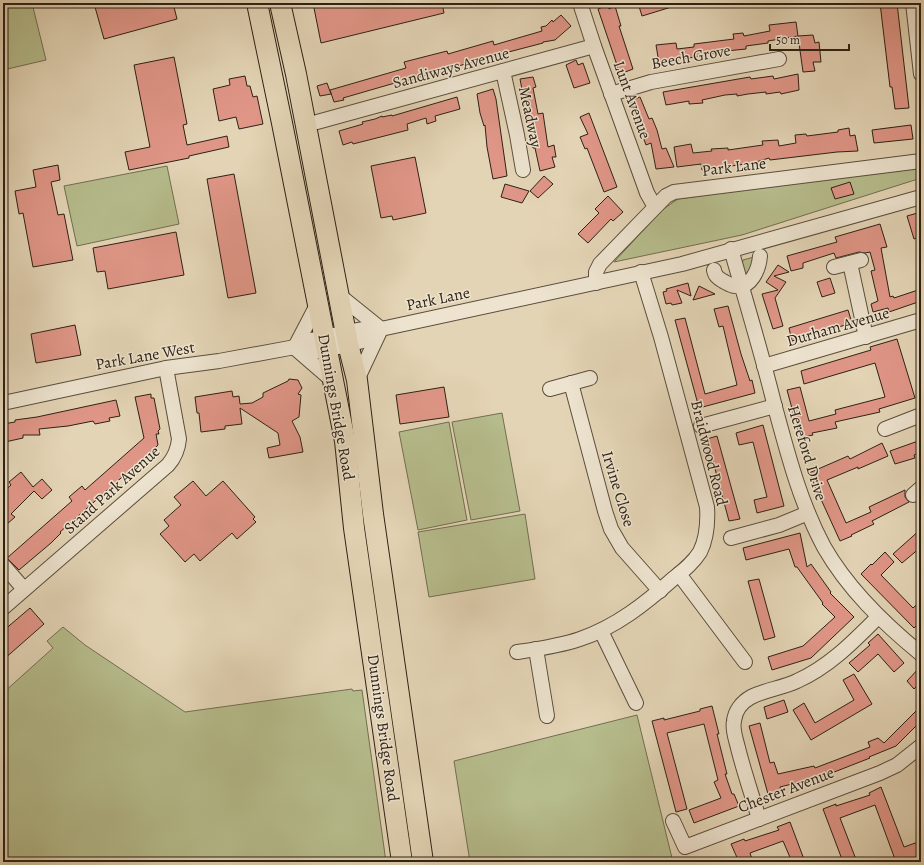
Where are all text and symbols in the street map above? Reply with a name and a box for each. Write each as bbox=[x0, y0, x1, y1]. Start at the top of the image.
scale bar bbox=[770, 26, 849, 52]
text: 50 m bbox=[776, 32, 800, 48]
street label: Beech Grove bbox=[650, 39, 732, 75]
street label: Sandiways Avenue bbox=[390, 42, 512, 94]
street label: Lunt Avenue bbox=[608, 58, 656, 142]
street label: Meadway bbox=[513, 85, 547, 150]
street label: Park Lane bbox=[701, 152, 767, 182]
street label: Park Lane bbox=[404, 282, 472, 316]
street label: Durham Avenue bbox=[784, 302, 892, 352]
street label: Dunnings Bridge Road bbox=[312, 332, 360, 482]
street label: Park Lane West bbox=[94, 336, 196, 376]
street label: Braidwood Road bbox=[685, 398, 733, 508]
street label: Hereford Drive bbox=[782, 403, 832, 503]
street label: Stand Park Avenue bbox=[59, 441, 165, 539]
street label: Irvine Close bbox=[596, 448, 640, 530]
street label: Dunnings Bridge Road bbox=[362, 653, 404, 804]
street label: Chester Avenue bbox=[735, 762, 837, 818]

